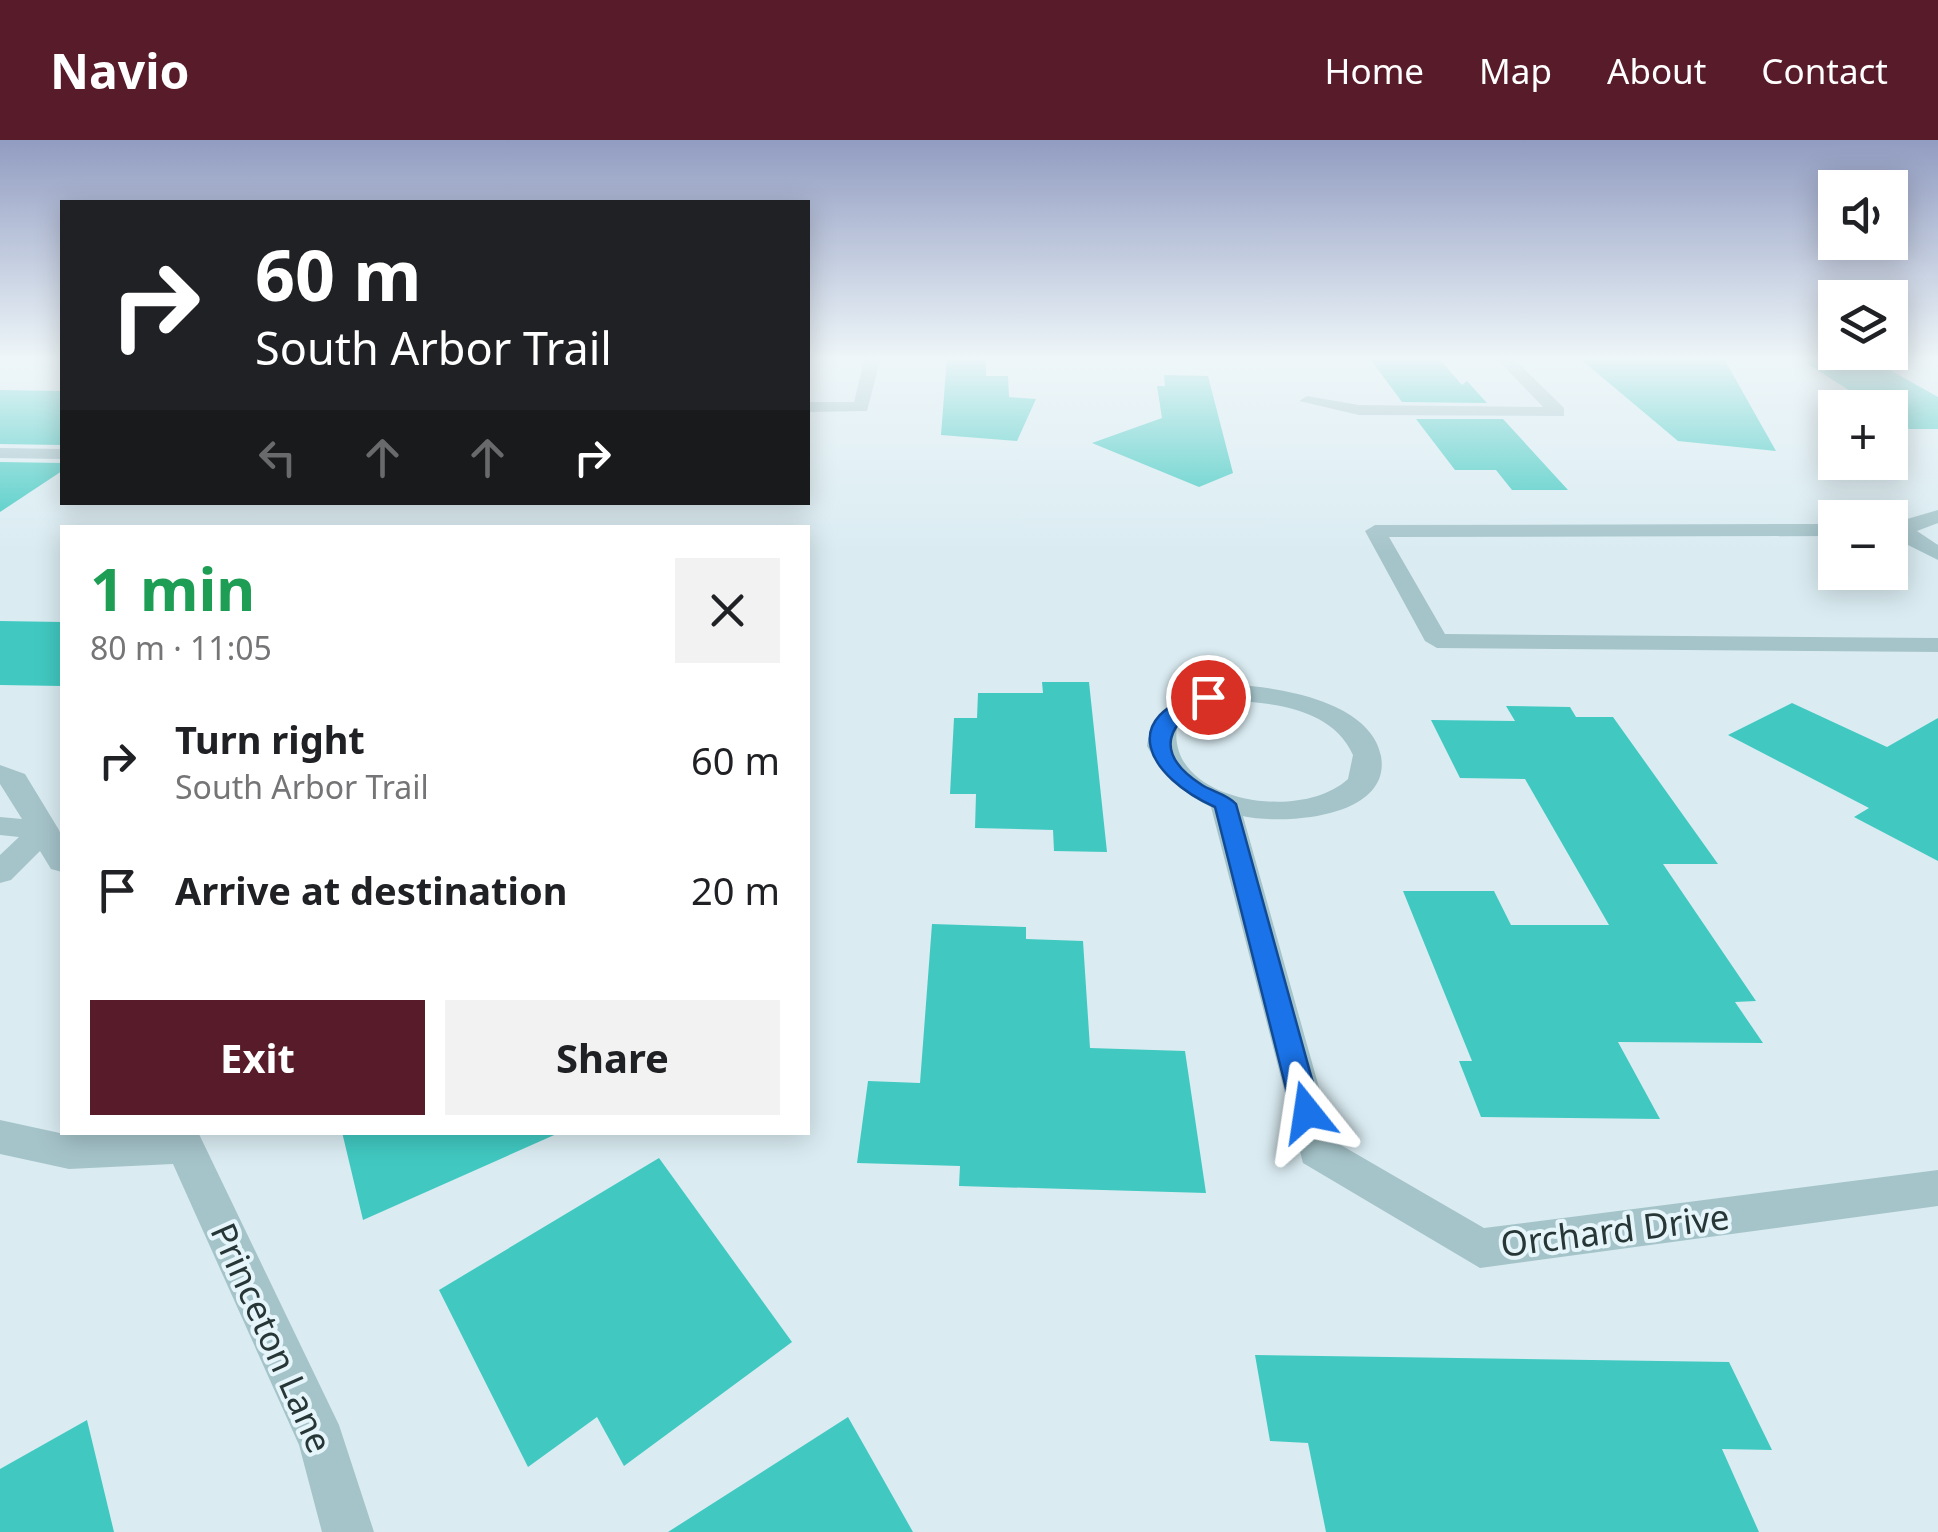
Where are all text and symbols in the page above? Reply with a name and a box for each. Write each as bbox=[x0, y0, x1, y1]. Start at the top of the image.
text: Navio bbox=[50, 38, 190, 103]
text: Home bbox=[1325, 47, 1424, 94]
text: Map bbox=[1479, 47, 1552, 94]
text: About bbox=[1607, 47, 1706, 94]
text: Contact bbox=[1761, 47, 1888, 94]
map controls bbox=[1818, 170, 1908, 590]
button: sound bbox=[1818, 170, 1908, 260]
text: 60 m bbox=[255, 226, 422, 322]
icon: right bbox=[90, 240, 220, 370]
button: layers bbox=[1818, 280, 1908, 370]
text: South Arbor Trail bbox=[255, 317, 612, 378]
button: + bbox=[1818, 390, 1908, 480]
icon: left bbox=[250, 430, 305, 485]
icon: ahead bbox=[355, 430, 410, 485]
icon: ahead bbox=[460, 430, 515, 485]
icon: right bbox=[565, 430, 620, 485]
button: − bbox=[1818, 500, 1908, 590]
text: 1 min bbox=[90, 547, 255, 629]
button: close bbox=[675, 558, 780, 663]
text: 80 m · 11:05 bbox=[90, 626, 272, 669]
pin bbox=[1166, 655, 1251, 740]
icon: arrive bbox=[1181, 670, 1236, 725]
text: Turn right bbox=[175, 713, 365, 765]
icon: right bbox=[90, 733, 145, 788]
text: 60 m bbox=[691, 734, 780, 786]
text: South Arbor Trail bbox=[175, 765, 429, 808]
icon: arrive bbox=[90, 863, 145, 918]
text: Arrive at destination bbox=[175, 864, 567, 916]
text: 20 m bbox=[691, 864, 780, 916]
button: Exit bbox=[90, 1000, 425, 1115]
button: Share bbox=[445, 1000, 780, 1115]
position arrow bbox=[1255, 1060, 1359, 1164]
street label: Orchard Drive bbox=[1498, 1192, 1732, 1267]
street label: Princeton Lane bbox=[201, 1215, 344, 1460]

